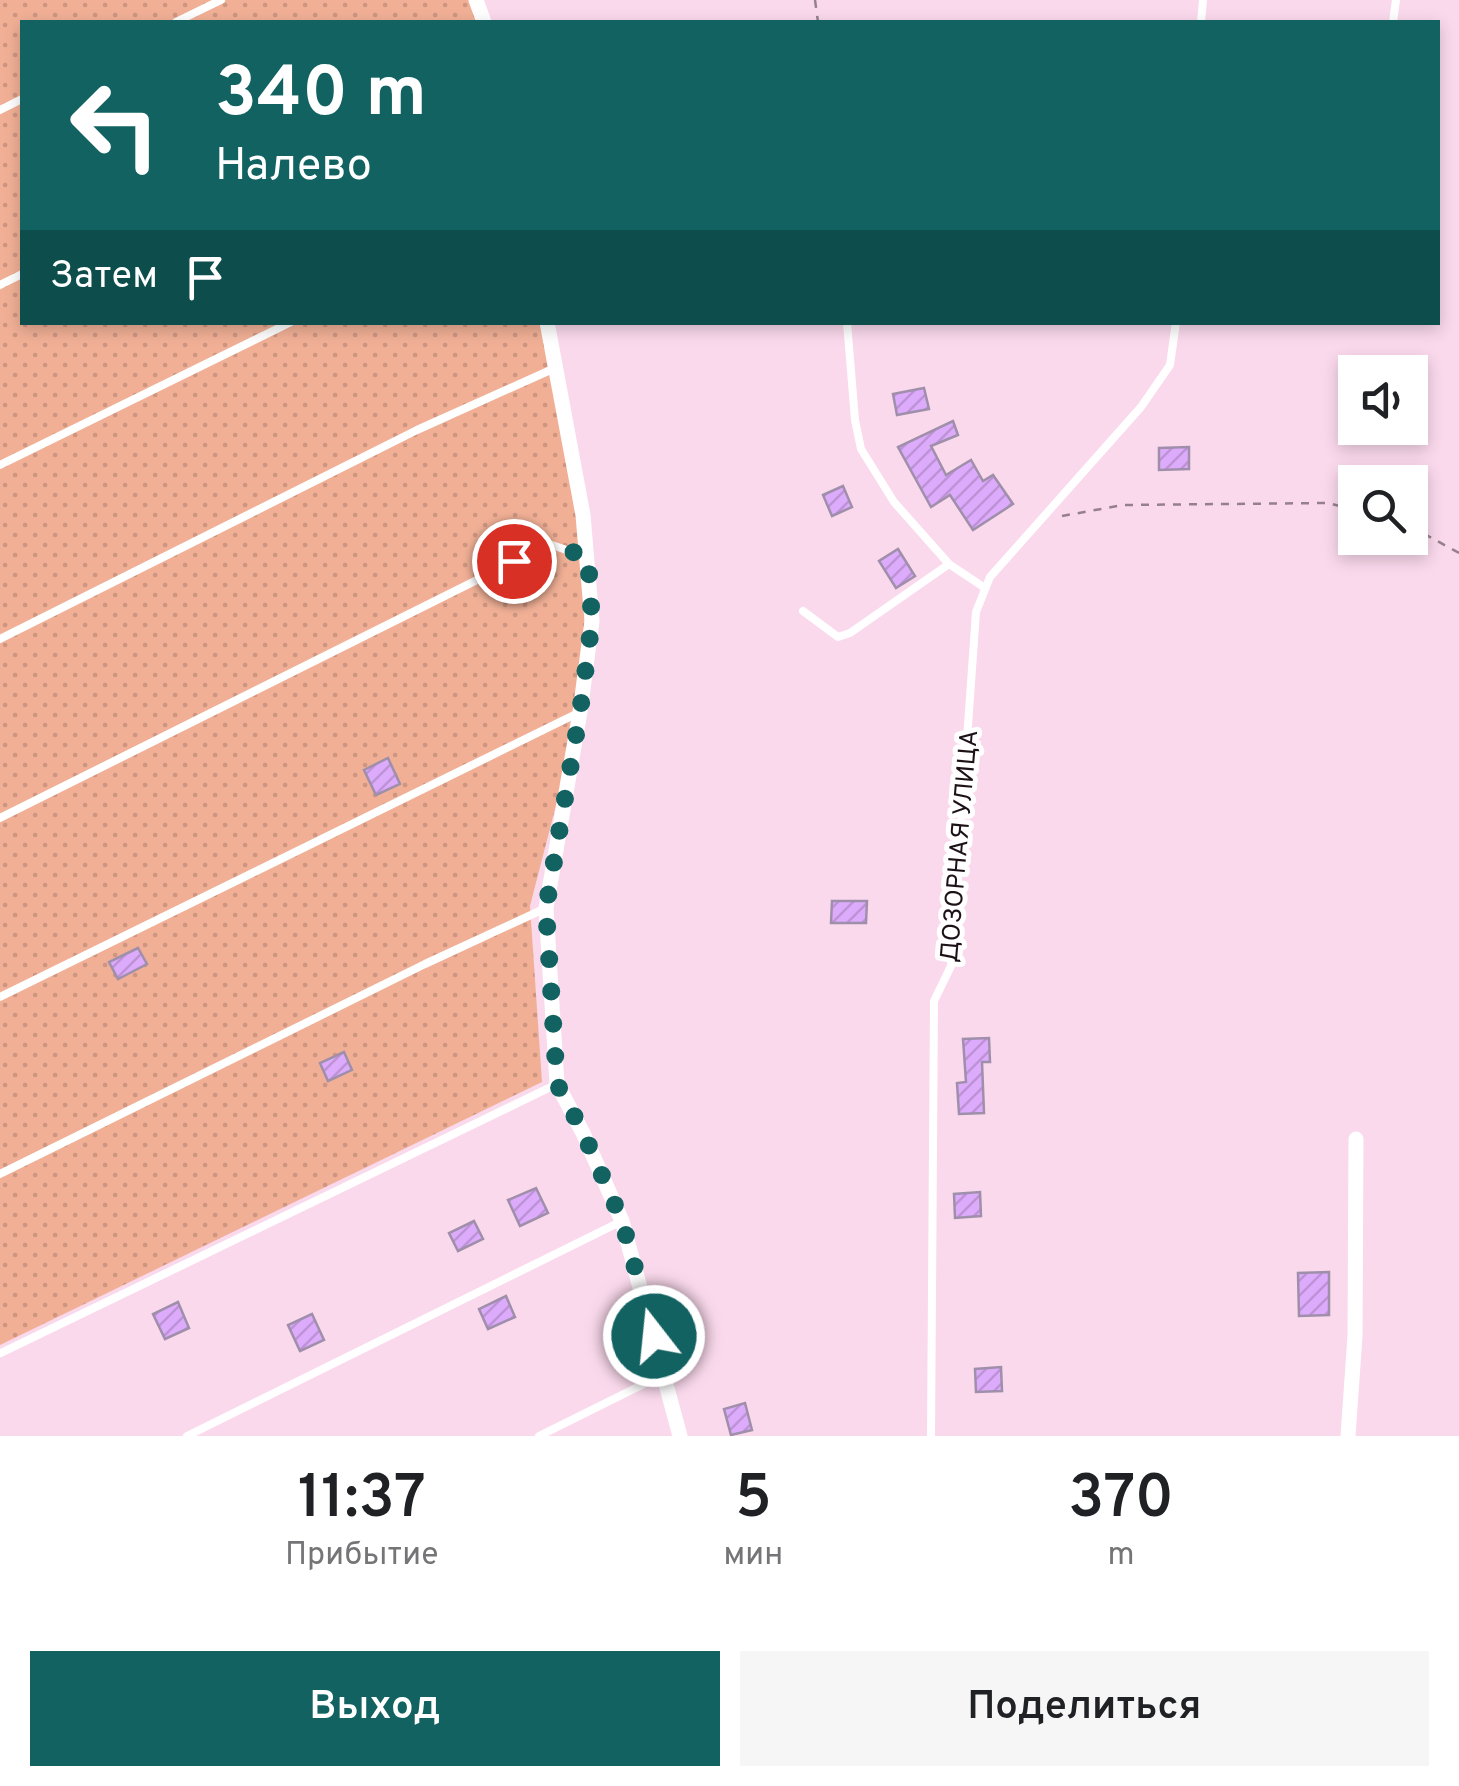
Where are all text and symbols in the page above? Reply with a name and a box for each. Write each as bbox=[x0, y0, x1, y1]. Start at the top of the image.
text: 340 m bbox=[215, 52, 427, 141]
icon: left bbox=[50, 60, 180, 190]
text: Налево bbox=[215, 139, 372, 196]
icon: arrive bbox=[178, 250, 233, 305]
text: Затем bbox=[50, 253, 158, 302]
map controls bbox=[1338, 355, 1428, 555]
button: sound bbox=[1338, 355, 1428, 445]
button: search bbox=[1338, 465, 1428, 555]
pin bbox=[472, 519, 557, 604]
icon: arrive bbox=[487, 534, 542, 589]
street label: ДОЗОРНАЯ УЛИЦА bbox=[935, 729, 987, 964]
position arrow bbox=[602, 1284, 706, 1388]
text: 11:37 bbox=[298, 1463, 426, 1539]
text: 5 bbox=[735, 1463, 772, 1539]
text: 370 bbox=[1068, 1463, 1174, 1539]
text: Прибытие bbox=[285, 1536, 439, 1576]
text: мин bbox=[724, 1536, 783, 1576]
text: m bbox=[1108, 1536, 1135, 1576]
button: Выход bbox=[30, 1651, 720, 1766]
button: Поделиться bbox=[740, 1651, 1429, 1766]

